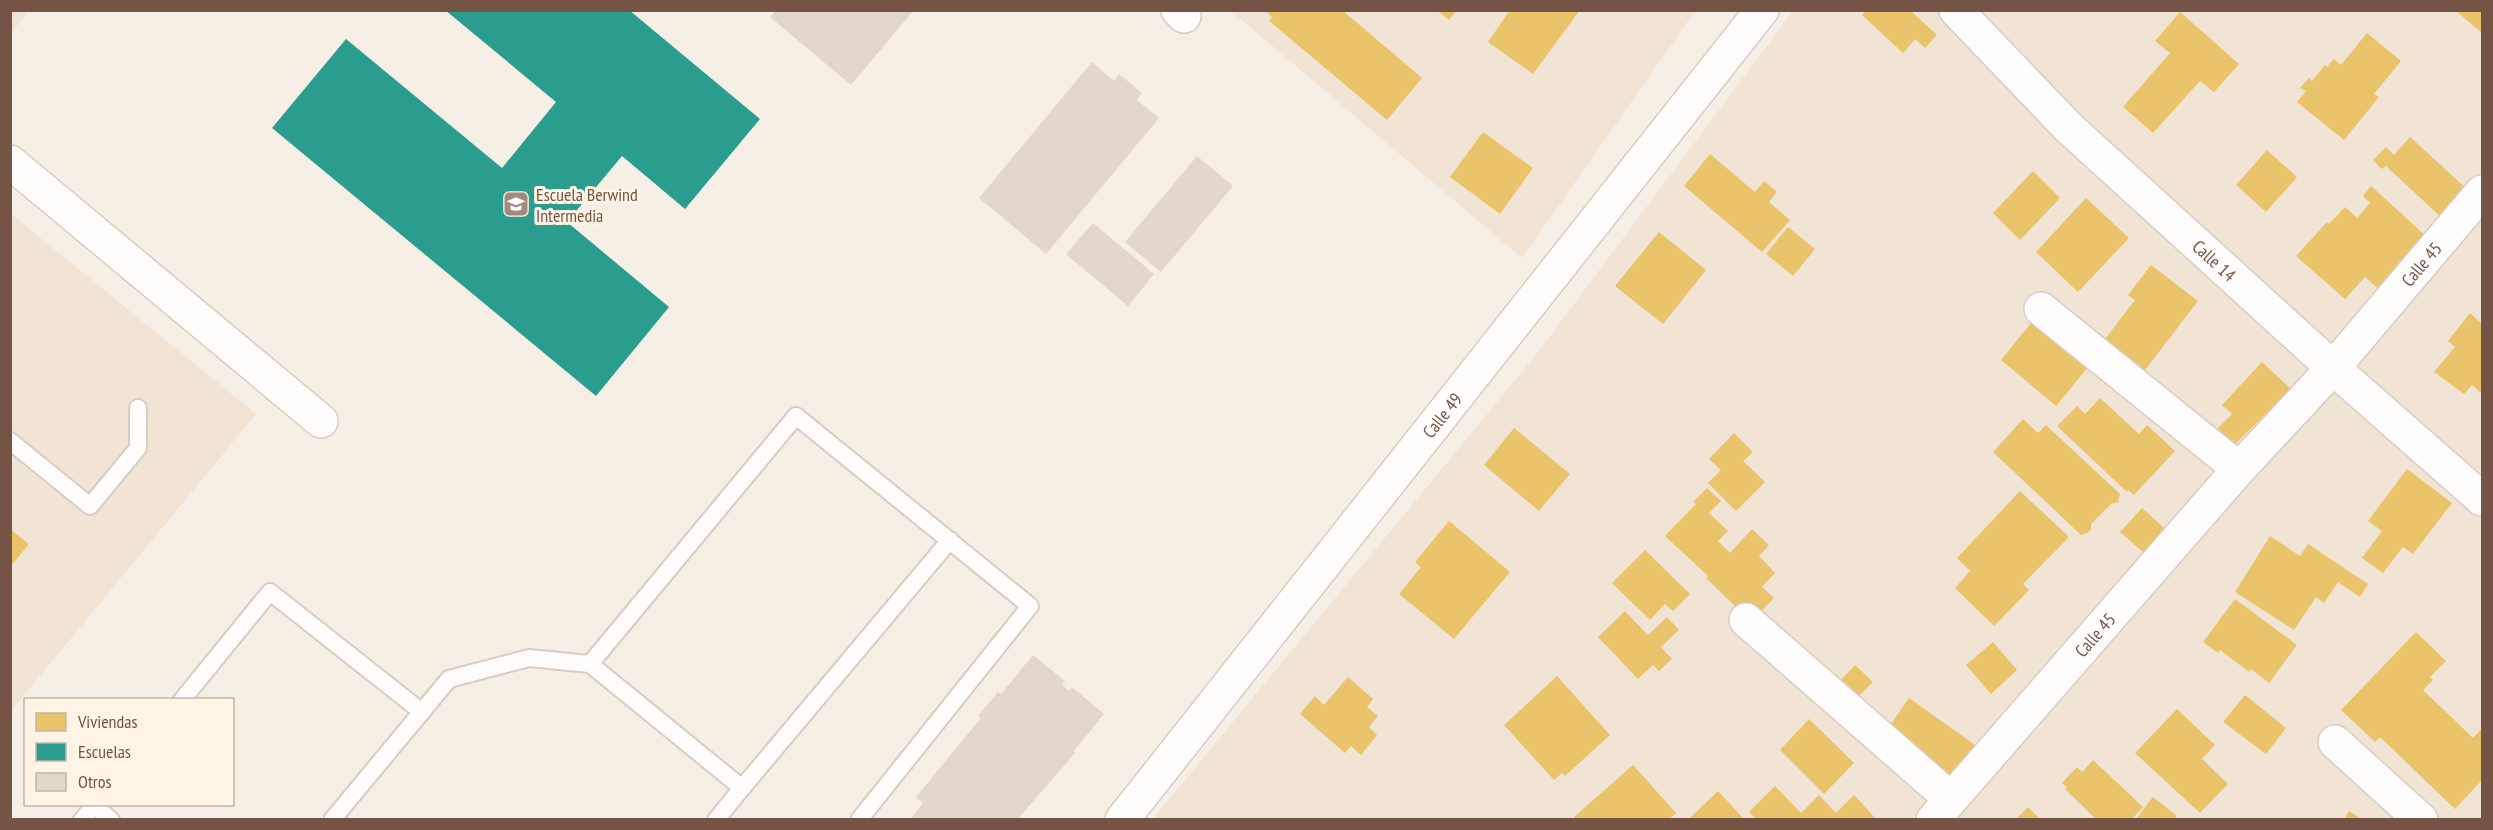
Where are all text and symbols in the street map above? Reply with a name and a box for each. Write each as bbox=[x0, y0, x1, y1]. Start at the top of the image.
place label: Escuela Berwind Intermedia bbox=[536, 183, 638, 227]
school or university icon: Escuela Berwind Intermedia bbox=[501, 189, 531, 219]
street label: Calle 14 bbox=[2188, 235, 2241, 286]
street label: Calle 45 bbox=[2396, 237, 2446, 291]
street label: Calle 49 bbox=[1417, 388, 1467, 442]
street label: Calle 45 bbox=[2069, 608, 2120, 661]
legend bbox=[24, 698, 234, 806]
text: Viviendas bbox=[77, 710, 138, 733]
text: Escuelas bbox=[78, 740, 131, 763]
text: Otros bbox=[78, 770, 112, 793]

